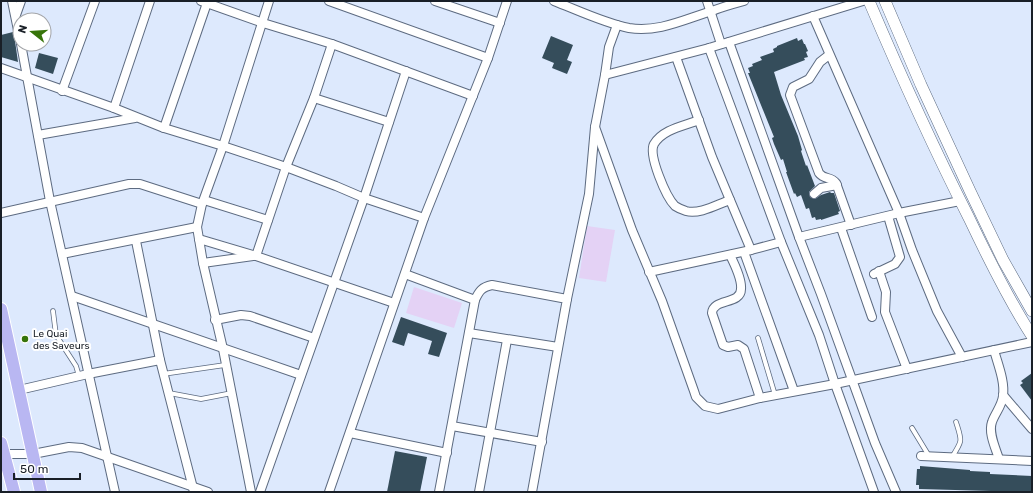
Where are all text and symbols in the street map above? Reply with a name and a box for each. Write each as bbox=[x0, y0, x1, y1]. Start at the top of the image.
north arrow bbox=[12, 12, 52, 52]
text: N bbox=[16, 23, 30, 35]
place label: Le Quai des Saveurs bbox=[33, 328, 90, 352]
marker: Le Quai des Saveurs bbox=[20, 334, 30, 344]
scale bar bbox=[14, 455, 80, 481]
text: 50 m bbox=[20, 462, 48, 476]

